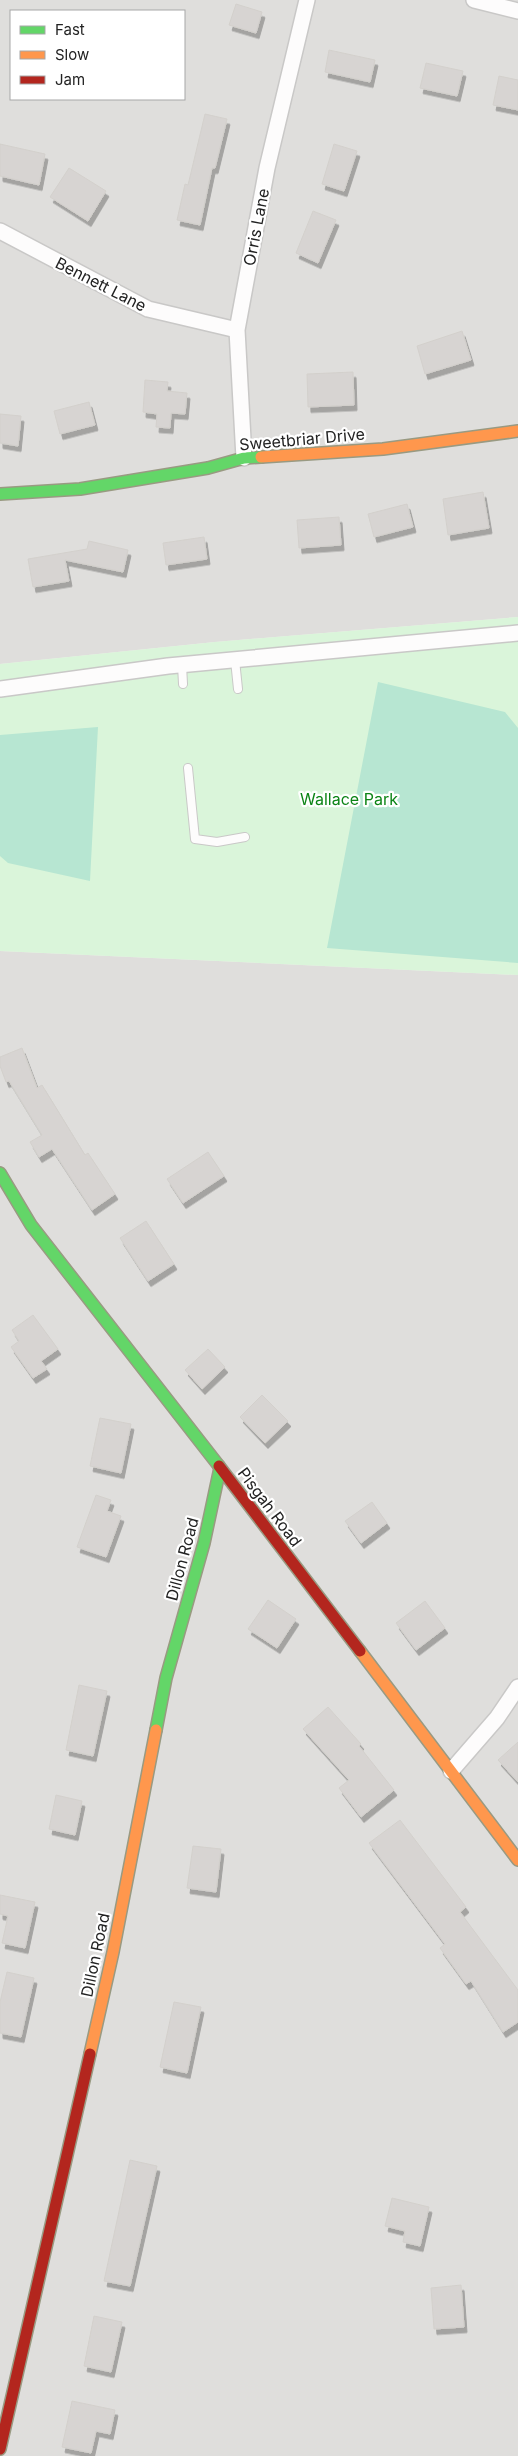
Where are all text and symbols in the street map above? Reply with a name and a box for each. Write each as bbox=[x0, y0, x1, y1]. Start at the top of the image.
legend bbox=[10, 10, 185, 100]
text: Fast bbox=[55, 20, 85, 39]
text: Slow bbox=[55, 45, 89, 64]
text: Jam bbox=[55, 70, 85, 89]
street label: Orris Lane bbox=[239, 187, 273, 267]
street label: Bennett Lane bbox=[52, 253, 150, 315]
street label: Sweetbriar Drive bbox=[238, 424, 366, 454]
park label: Wallace Park bbox=[300, 789, 398, 809]
street label: Pisgah Road bbox=[234, 1463, 306, 1551]
street label: Dillon Road bbox=[161, 1515, 203, 1603]
street label: Dillon Road bbox=[76, 1911, 114, 1999]

